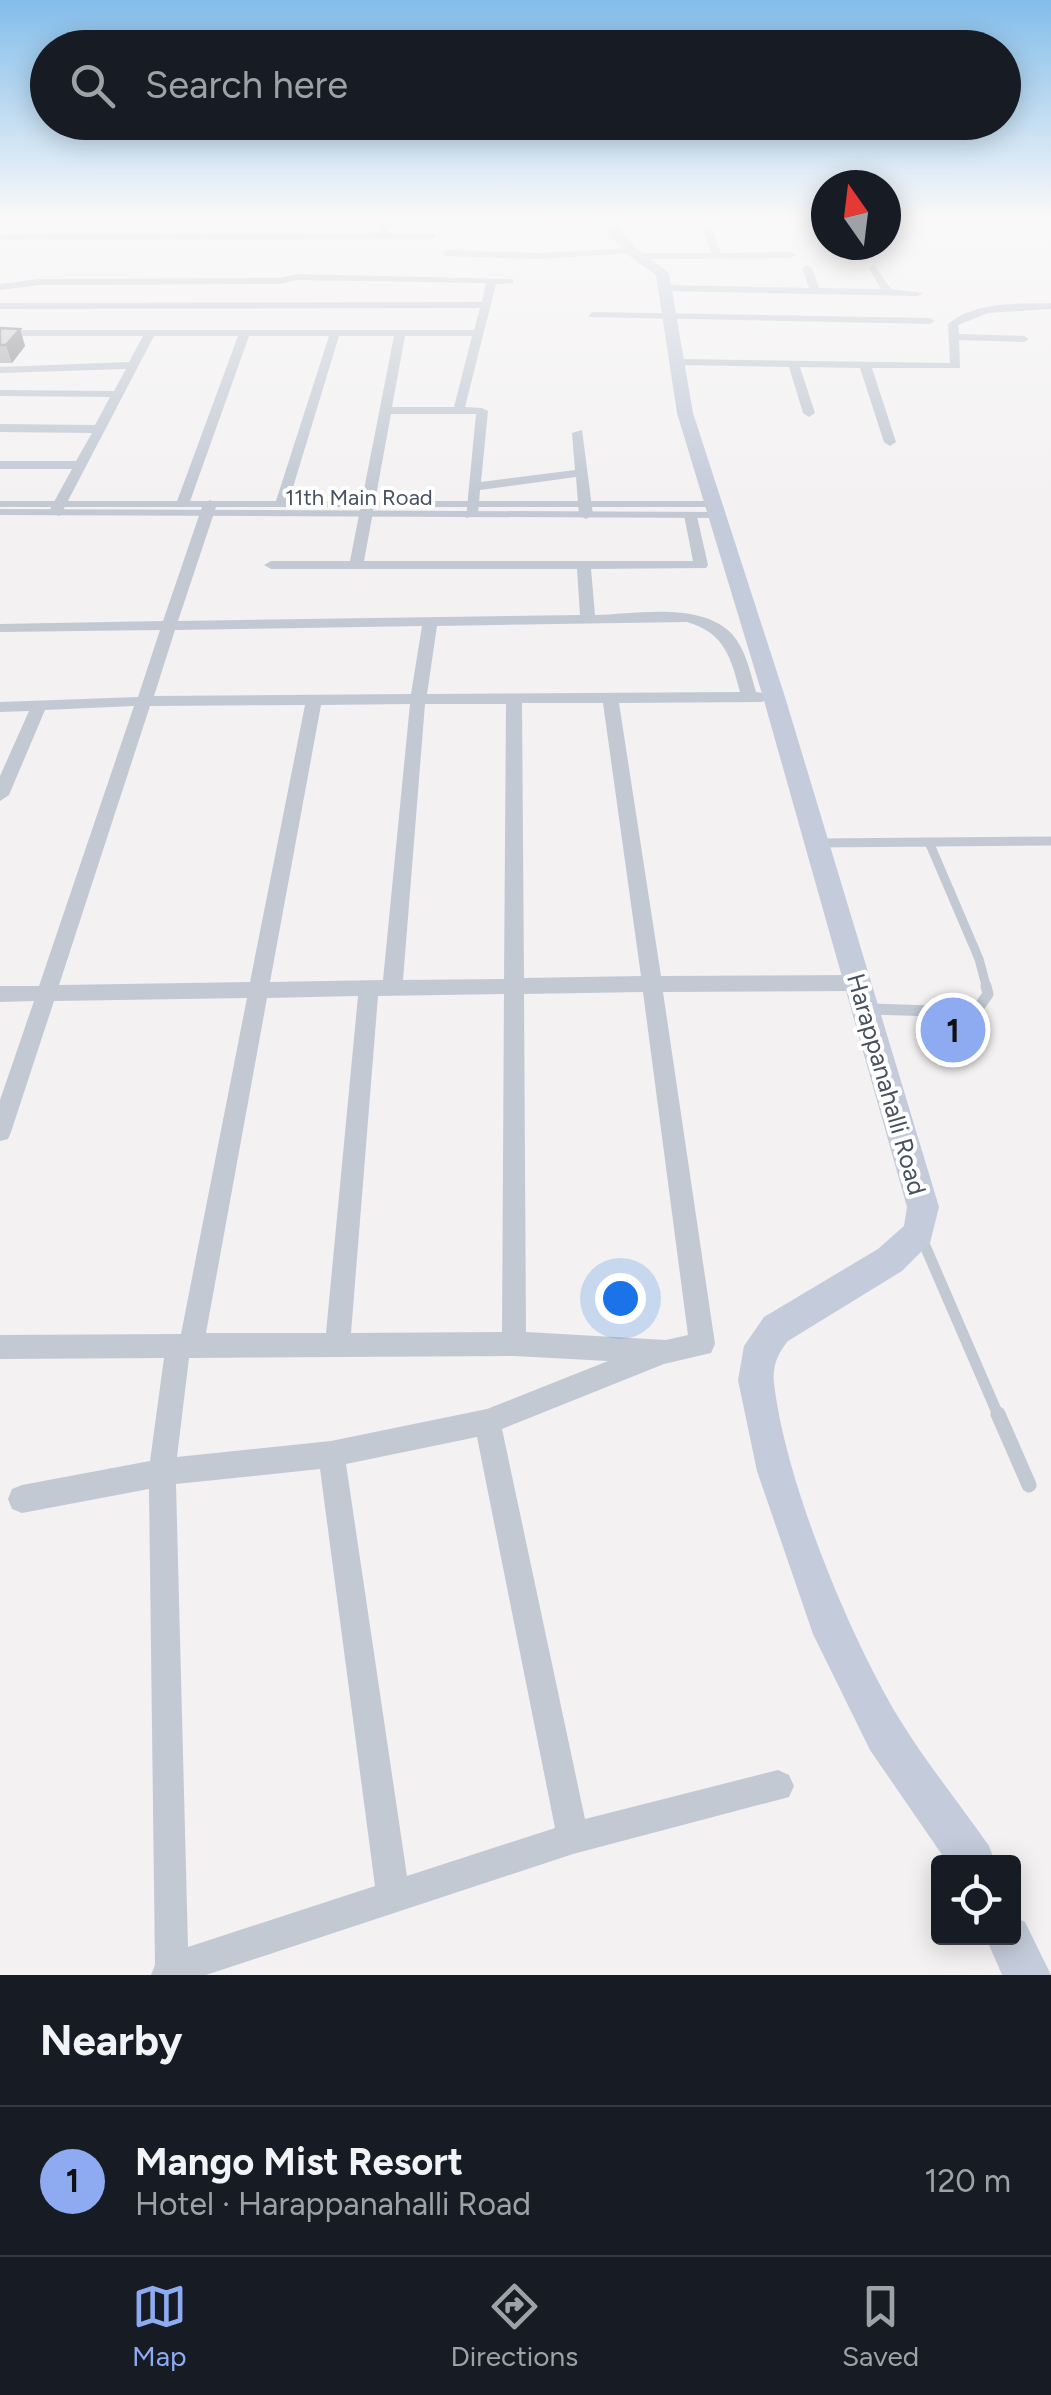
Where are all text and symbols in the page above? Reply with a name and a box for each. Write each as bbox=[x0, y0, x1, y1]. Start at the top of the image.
search box bbox=[30, 30, 1021, 140]
icon: search bbox=[65, 58, 120, 113]
text: Search here bbox=[145, 62, 348, 108]
north arrow bbox=[811, 170, 901, 260]
street label: 11th Main Road bbox=[285, 484, 433, 511]
street label: Harappanahalli Road bbox=[841, 970, 933, 1198]
pin: 1 bbox=[920, 992, 986, 1068]
your location bbox=[595, 1273, 646, 1324]
map controls bbox=[931, 1855, 1021, 1945]
button: locate bbox=[931, 1855, 1021, 1945]
text: Nearby bbox=[40, 2015, 182, 2066]
text: Mango Mist Resort bbox=[135, 2139, 463, 2185]
text: 1 bbox=[66, 2162, 79, 2200]
text: 120 m bbox=[924, 2162, 1011, 2200]
text: Hotel · Harappanahalli Road bbox=[135, 2185, 531, 2223]
tab: Map bbox=[132, 2279, 187, 2373]
tab: Directions bbox=[451, 2279, 578, 2373]
tab: Saved bbox=[842, 2279, 919, 2373]

